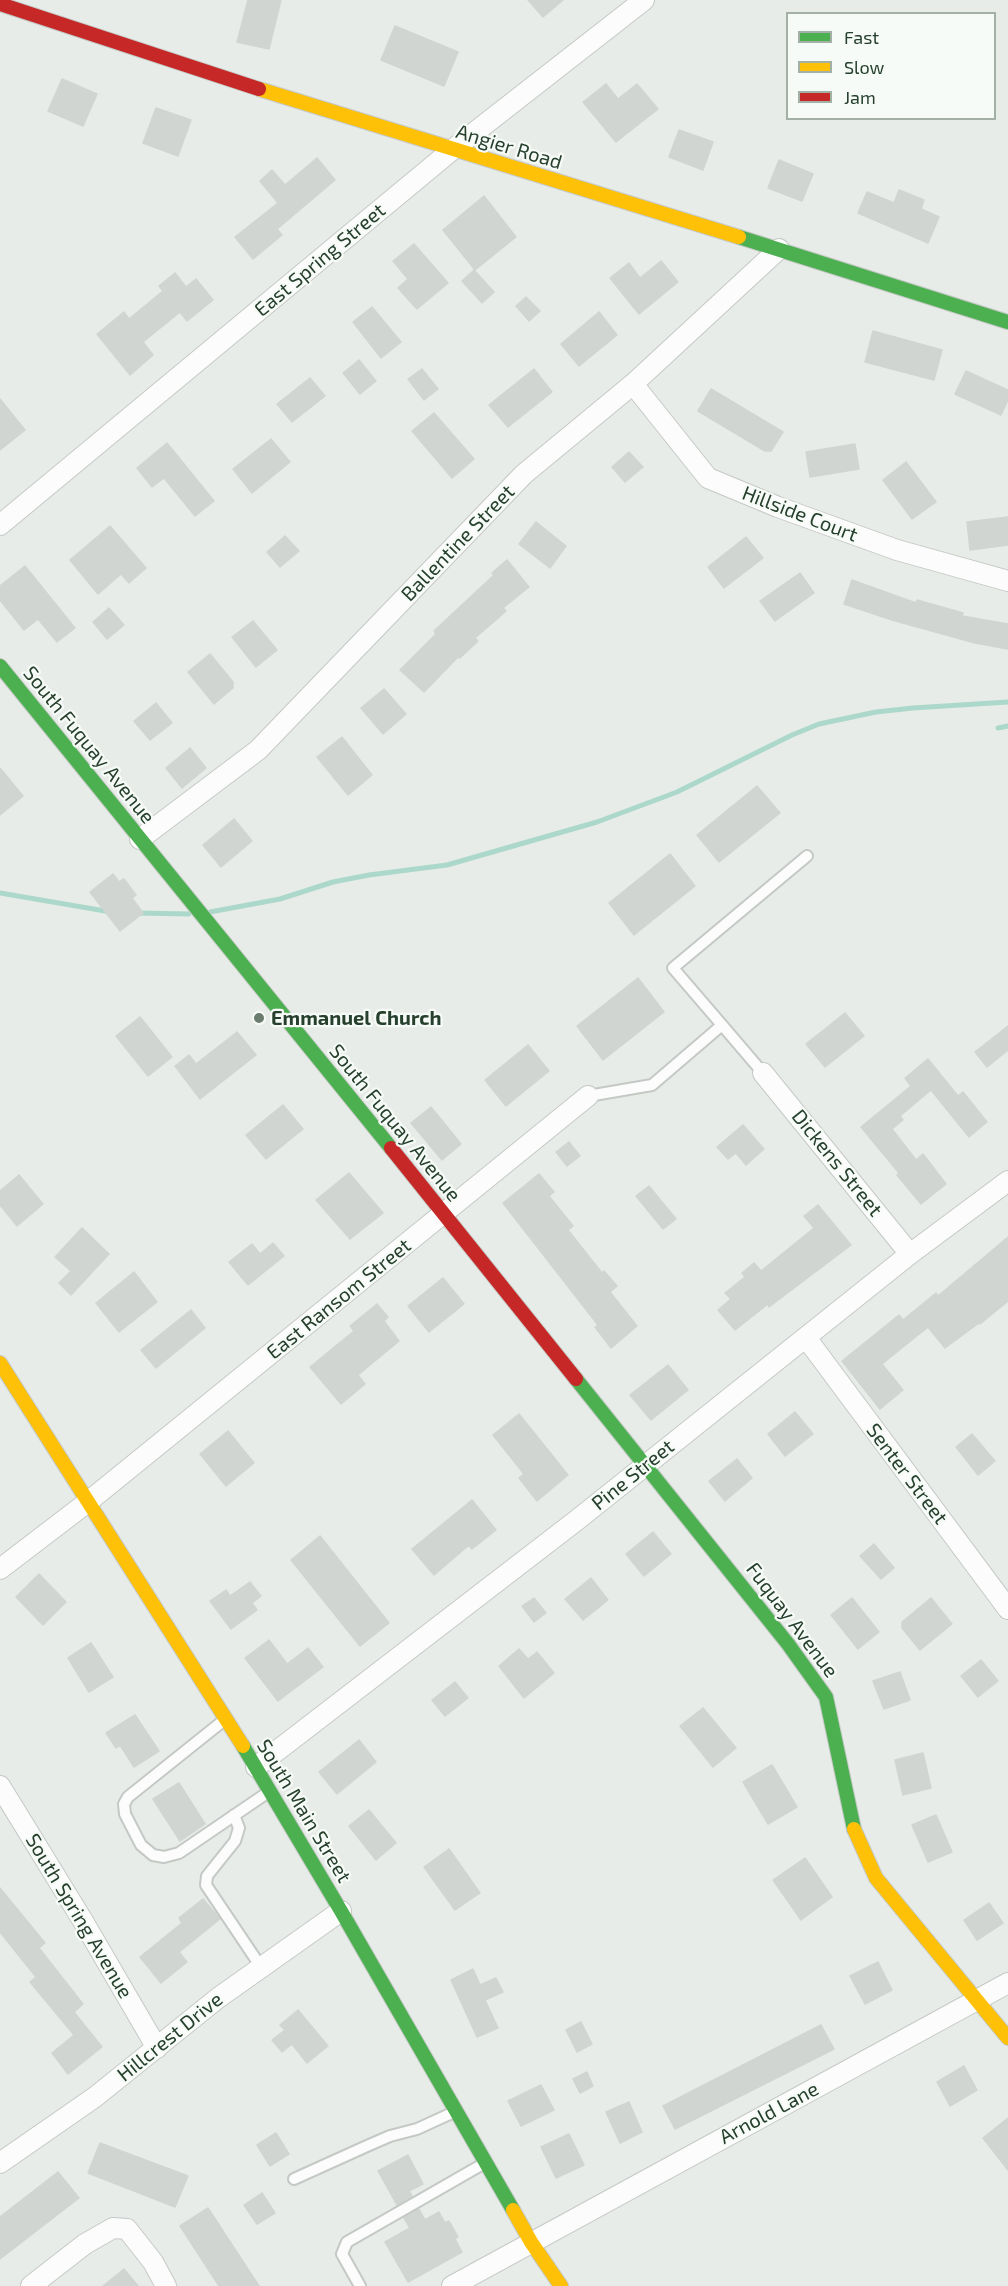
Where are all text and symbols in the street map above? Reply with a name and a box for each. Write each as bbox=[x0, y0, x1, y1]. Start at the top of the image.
legend bbox=[786, 12, 996, 120]
text: Fast bbox=[844, 26, 879, 48]
text: Slow bbox=[844, 56, 884, 78]
text: Jam bbox=[844, 86, 876, 108]
street label: Angier Road bbox=[453, 120, 565, 174]
street label: East Spring Street bbox=[250, 198, 390, 322]
street label: Ballentine Street bbox=[396, 480, 520, 606]
street label: Hillside Court bbox=[739, 481, 861, 547]
street label: South Fuquay Avenue bbox=[18, 662, 160, 828]
place label: Emmanuel Church bbox=[271, 1006, 441, 1030]
marker: Emmanuel Church bbox=[252, 1011, 266, 1025]
street label: South Fuquay Avenue bbox=[324, 1040, 466, 1206]
street label: Dickens Street bbox=[787, 1105, 887, 1221]
street label: East Ransom Street bbox=[262, 1234, 416, 1364]
street label: Senter Street bbox=[861, 1419, 953, 1529]
street label: Pine Street bbox=[587, 1434, 679, 1516]
street label: Fuquay Avenue bbox=[741, 1558, 843, 1682]
street label: South Main Street bbox=[252, 1735, 356, 1887]
street label: South Spring Avenue bbox=[20, 1829, 138, 2003]
street label: Hillcrest Drive bbox=[113, 1987, 227, 2087]
street label: Arnold Lane bbox=[715, 2077, 823, 2149]

